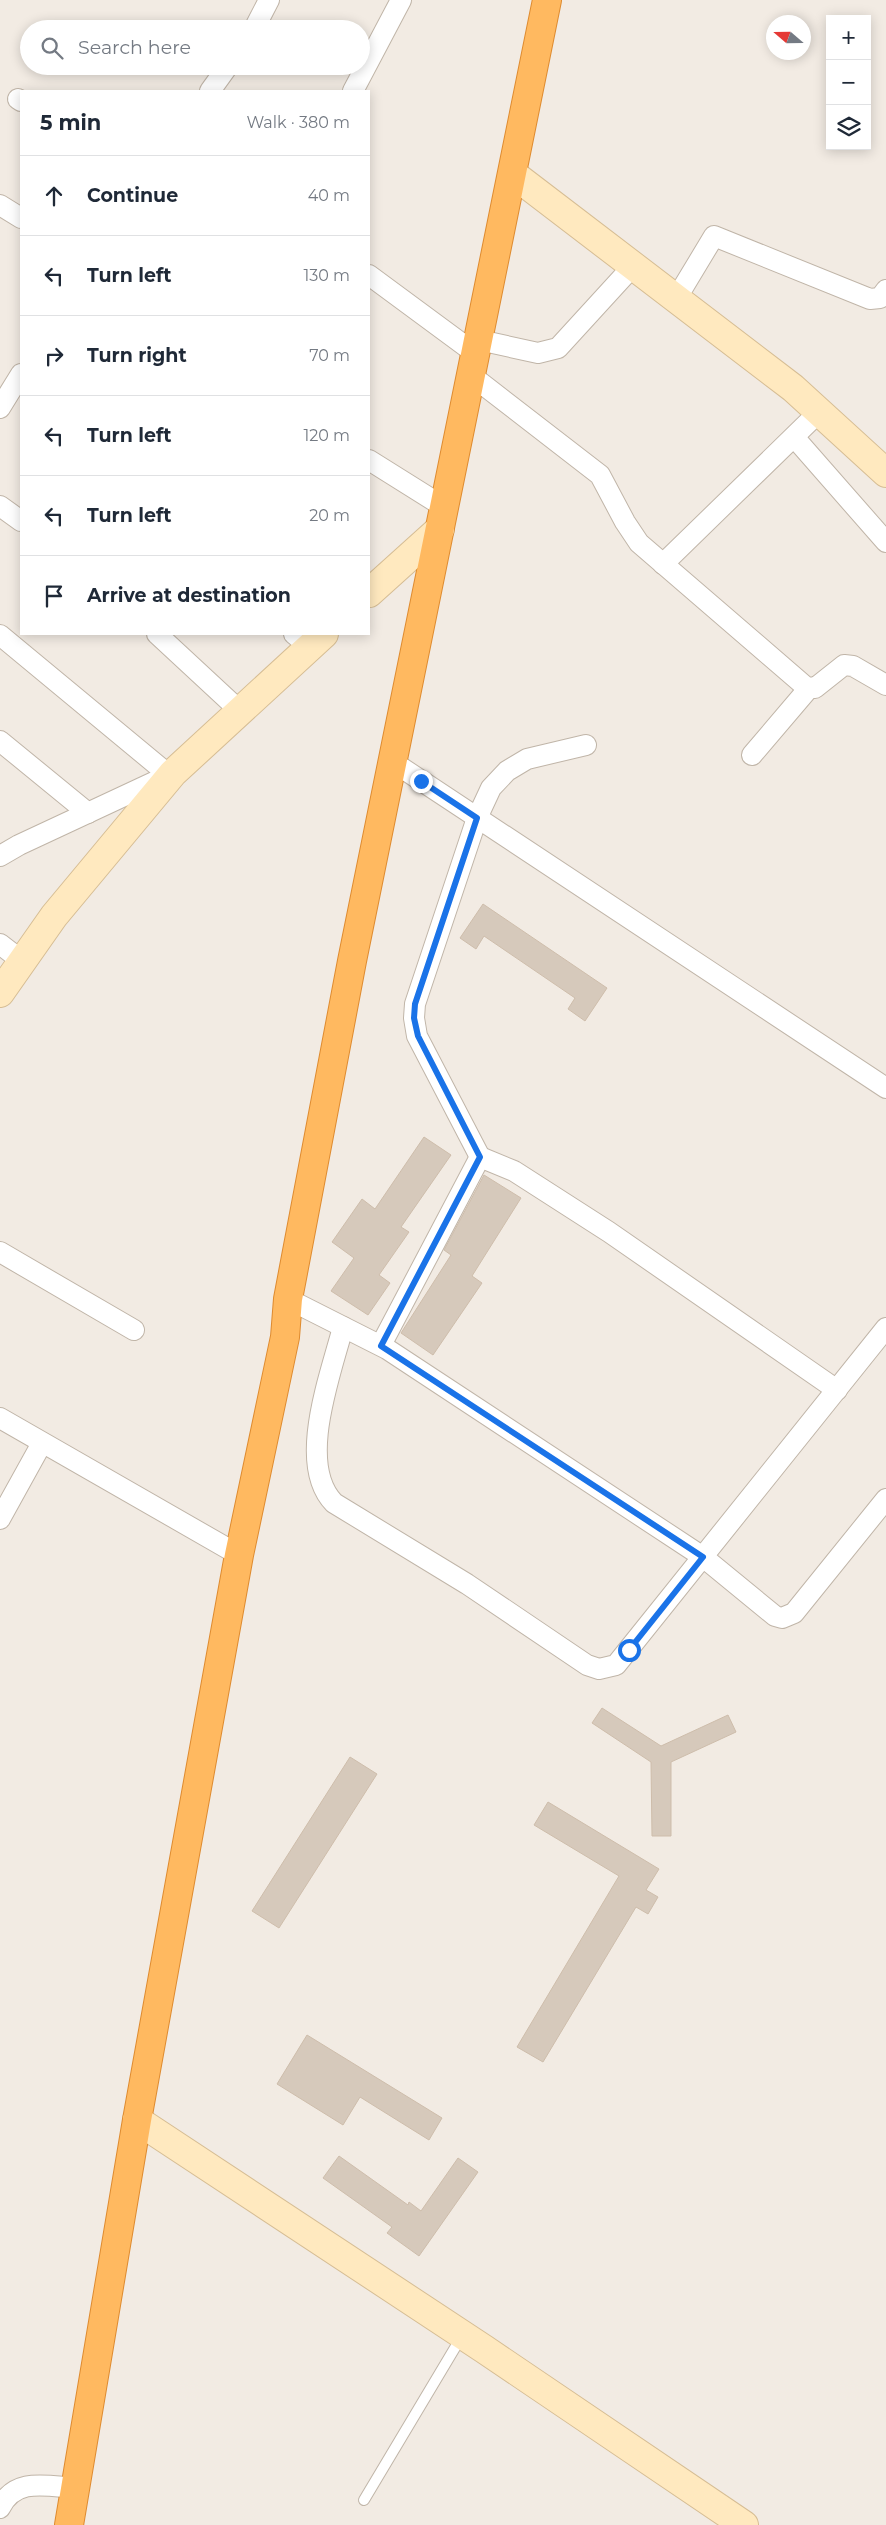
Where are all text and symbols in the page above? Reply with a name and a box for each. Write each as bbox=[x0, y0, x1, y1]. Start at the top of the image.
north arrow bbox=[766, 15, 811, 60]
map controls bbox=[826, 15, 871, 150]
button: + bbox=[826, 15, 871, 60]
search box bbox=[20, 20, 370, 75]
icon: search bbox=[38, 34, 66, 62]
text: Search here bbox=[78, 36, 191, 59]
button: − bbox=[826, 60, 871, 105]
button: layers bbox=[826, 105, 871, 150]
text: 5 min bbox=[40, 110, 101, 135]
text: Walk · 380 m bbox=[246, 113, 350, 132]
icon: ahead bbox=[40, 182, 68, 210]
text: Continue bbox=[87, 184, 178, 207]
text: 40 m bbox=[308, 186, 350, 205]
icon: left bbox=[40, 262, 68, 290]
text: Turn left bbox=[87, 264, 172, 287]
text: 130 m bbox=[303, 266, 350, 285]
icon: right bbox=[40, 342, 68, 370]
text: Turn right bbox=[87, 344, 187, 367]
text: 70 m bbox=[309, 346, 350, 365]
icon: left bbox=[40, 422, 68, 450]
text: Turn left bbox=[87, 424, 172, 447]
text: 120 m bbox=[303, 426, 350, 445]
icon: left bbox=[40, 502, 68, 530]
text: Turn left bbox=[87, 504, 172, 527]
text: 20 m bbox=[309, 506, 350, 525]
icon: arrive bbox=[40, 582, 68, 610]
text: Arrive at destination bbox=[87, 584, 291, 607]
route end bbox=[410, 770, 433, 793]
route start bbox=[618, 1639, 641, 1662]

